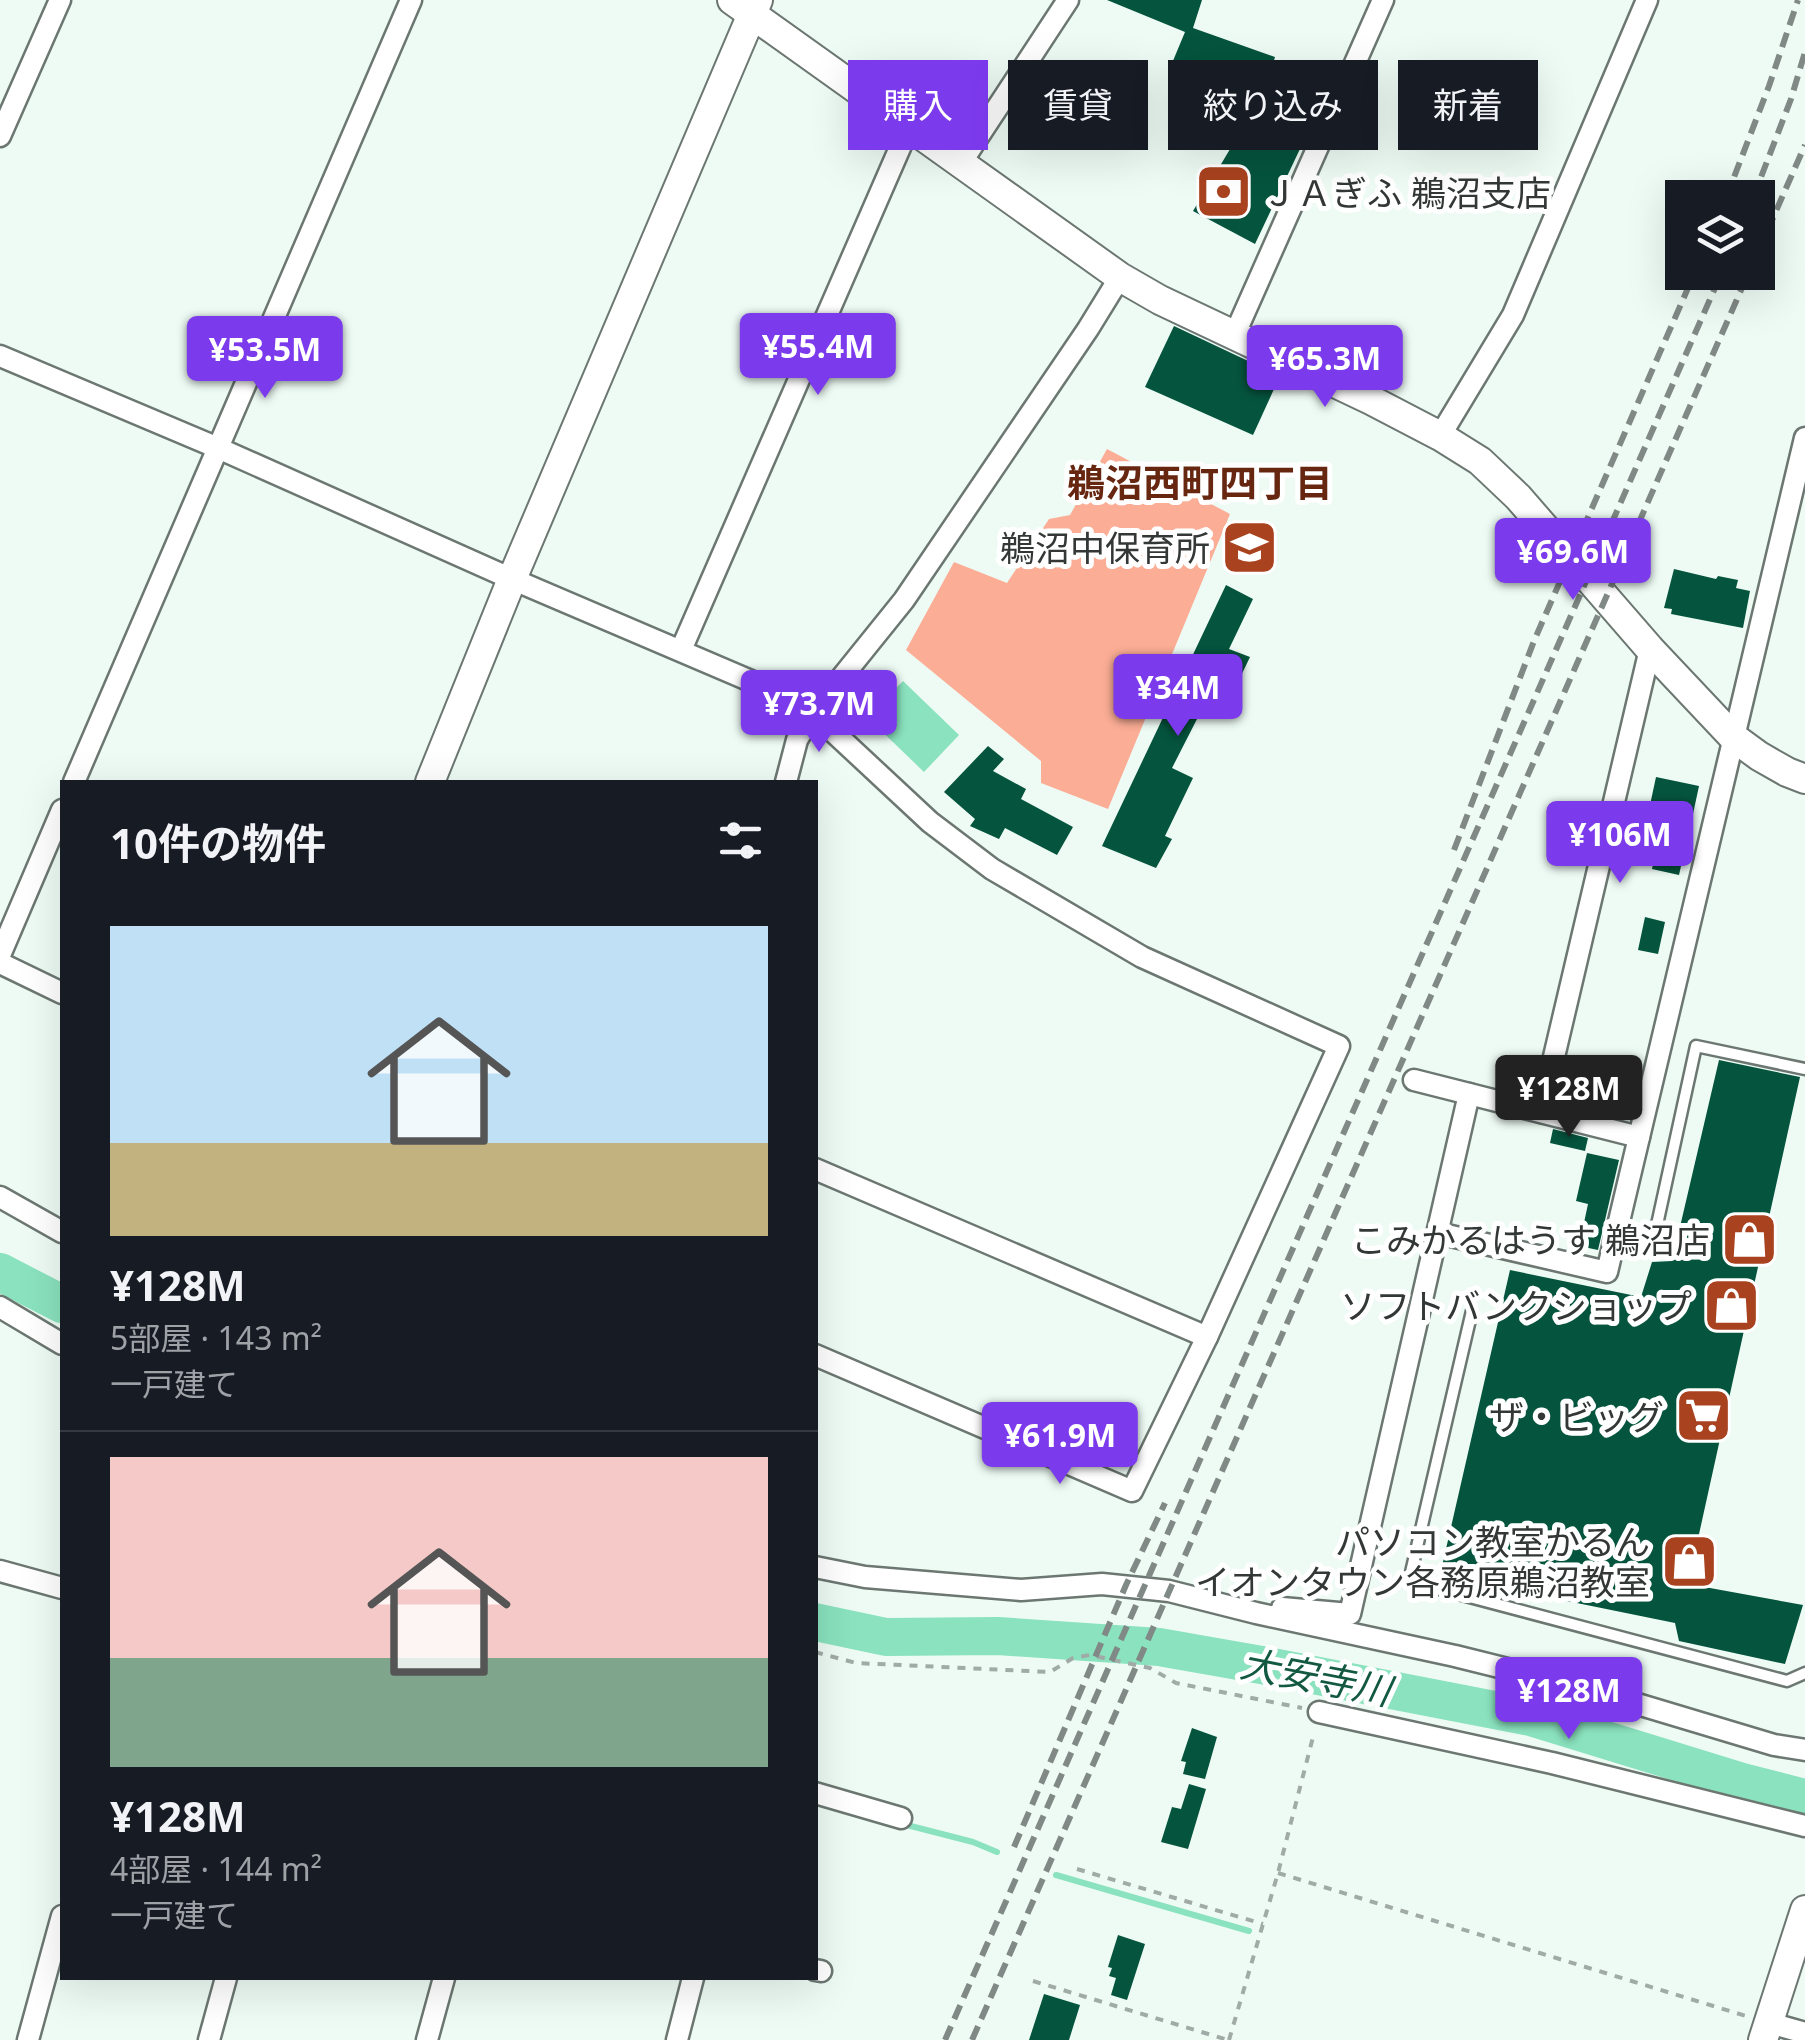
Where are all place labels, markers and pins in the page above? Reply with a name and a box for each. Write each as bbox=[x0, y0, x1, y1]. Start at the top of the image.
bank icon: ＪＡぎふ 鵜沼支店 bbox=[1193, 162, 1253, 222]
place label: ＪＡぎふ 鵜沼支店 bbox=[1262, 169, 1551, 216]
pin: ¥55.4M bbox=[737, 313, 899, 398]
pin: ¥53.5M bbox=[184, 316, 346, 401]
pin: ¥65.3M bbox=[1244, 325, 1406, 410]
school or university icon: 鵜沼中保育所 bbox=[1219, 517, 1279, 577]
pin: ¥69.6M bbox=[1492, 518, 1654, 603]
place label: 鵜沼中保育所 bbox=[1000, 524, 1210, 571]
pin: ¥34M bbox=[1119, 654, 1237, 739]
pin: ¥73.7M bbox=[738, 670, 900, 755]
pin: ¥106M bbox=[1550, 801, 1690, 886]
pin: ¥128M bbox=[1499, 1055, 1639, 1140]
shop icon: こみかるはうす 鵜沼店 bbox=[1719, 1209, 1779, 1269]
place label: こみかるはうす 鵜沼店 bbox=[1351, 1216, 1710, 1263]
shop icon: ソフトバンクショップ bbox=[1701, 1275, 1761, 1335]
place label: ソフトバンクショップ bbox=[1340, 1282, 1692, 1329]
supermarket icon: ザ・ビッグ bbox=[1673, 1386, 1733, 1446]
place label: ザ・ビッグ bbox=[1489, 1393, 1664, 1440]
pin: ¥61.9M bbox=[979, 1402, 1141, 1487]
place label: パソコン教室かるん イオンタウン各務原鵜沼教室 bbox=[1195, 1518, 1650, 1605]
shop icon: パソコン教室かるん イオンタウン各務原鵜沼教室 bbox=[1659, 1531, 1719, 1591]
pin: ¥128M bbox=[1499, 1657, 1639, 1742]

